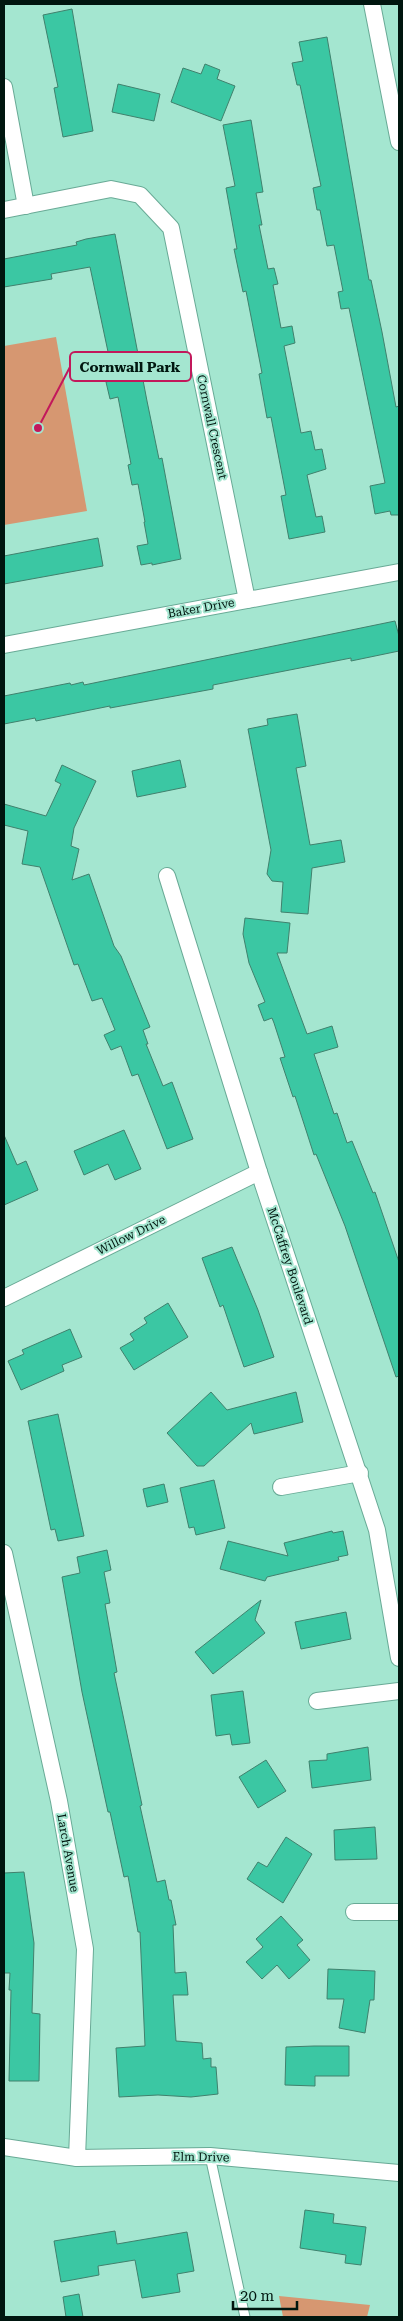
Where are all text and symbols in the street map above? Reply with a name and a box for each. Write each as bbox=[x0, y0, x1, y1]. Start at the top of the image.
callout: Cornwall Park bbox=[70, 352, 191, 381]
text: Cornwall Park bbox=[80, 359, 181, 375]
street label: Cornwall Crescent bbox=[194, 373, 230, 481]
street label: Baker Drive bbox=[166, 595, 236, 621]
street label: McCaffrey Boulevard bbox=[264, 1206, 316, 1327]
street label: Willow Drive bbox=[94, 1212, 168, 1258]
street label: Larch Avenue bbox=[54, 1813, 82, 1894]
street label: Elm Drive bbox=[173, 2150, 230, 2165]
scale bar bbox=[233, 2278, 297, 2310]
text: 20 m bbox=[240, 2287, 275, 2305]

